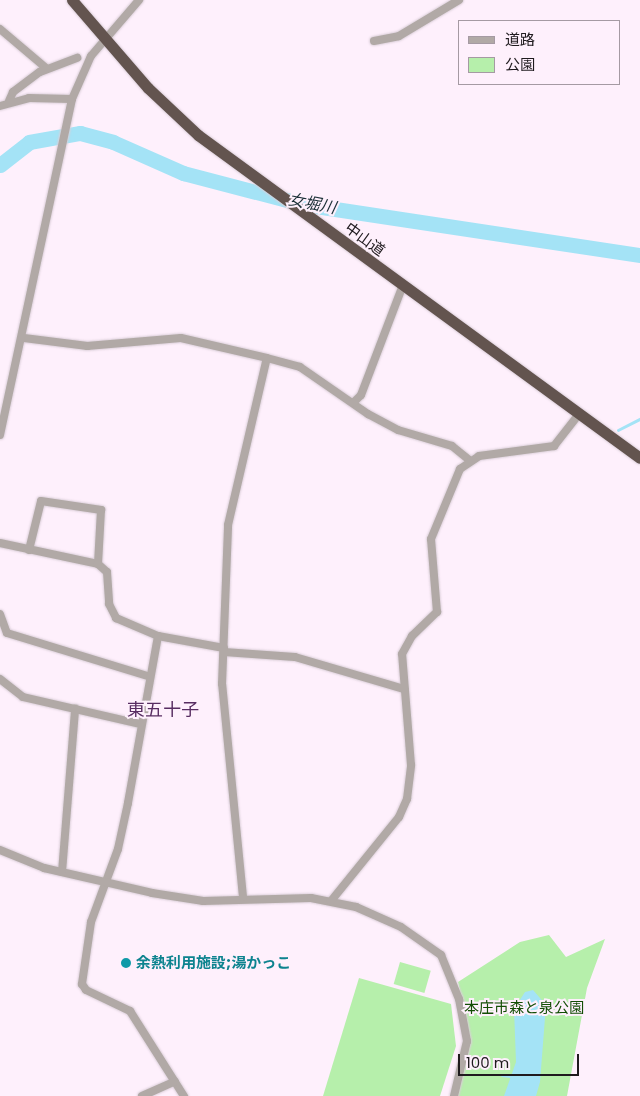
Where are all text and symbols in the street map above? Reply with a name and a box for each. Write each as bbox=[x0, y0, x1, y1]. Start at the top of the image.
legend bbox=[458, 20, 620, 85]
text: 道路 bbox=[505, 29, 535, 50]
text: 公園 bbox=[505, 54, 535, 75]
water label: 女堀川 bbox=[287, 190, 337, 218]
street label: 中山道 bbox=[342, 218, 388, 260]
district label: 東五十子 bbox=[127, 699, 199, 721]
place label: 余熱利用施設;湯かっこ bbox=[136, 954, 291, 972]
marker: 余熱利用施設;湯かっこ bbox=[120, 957, 132, 969]
park label: 本庄市森と泉公園 bbox=[464, 999, 584, 1017]
scale bar bbox=[460, 1044, 581, 1076]
text: 100 m bbox=[466, 1052, 509, 1073]

